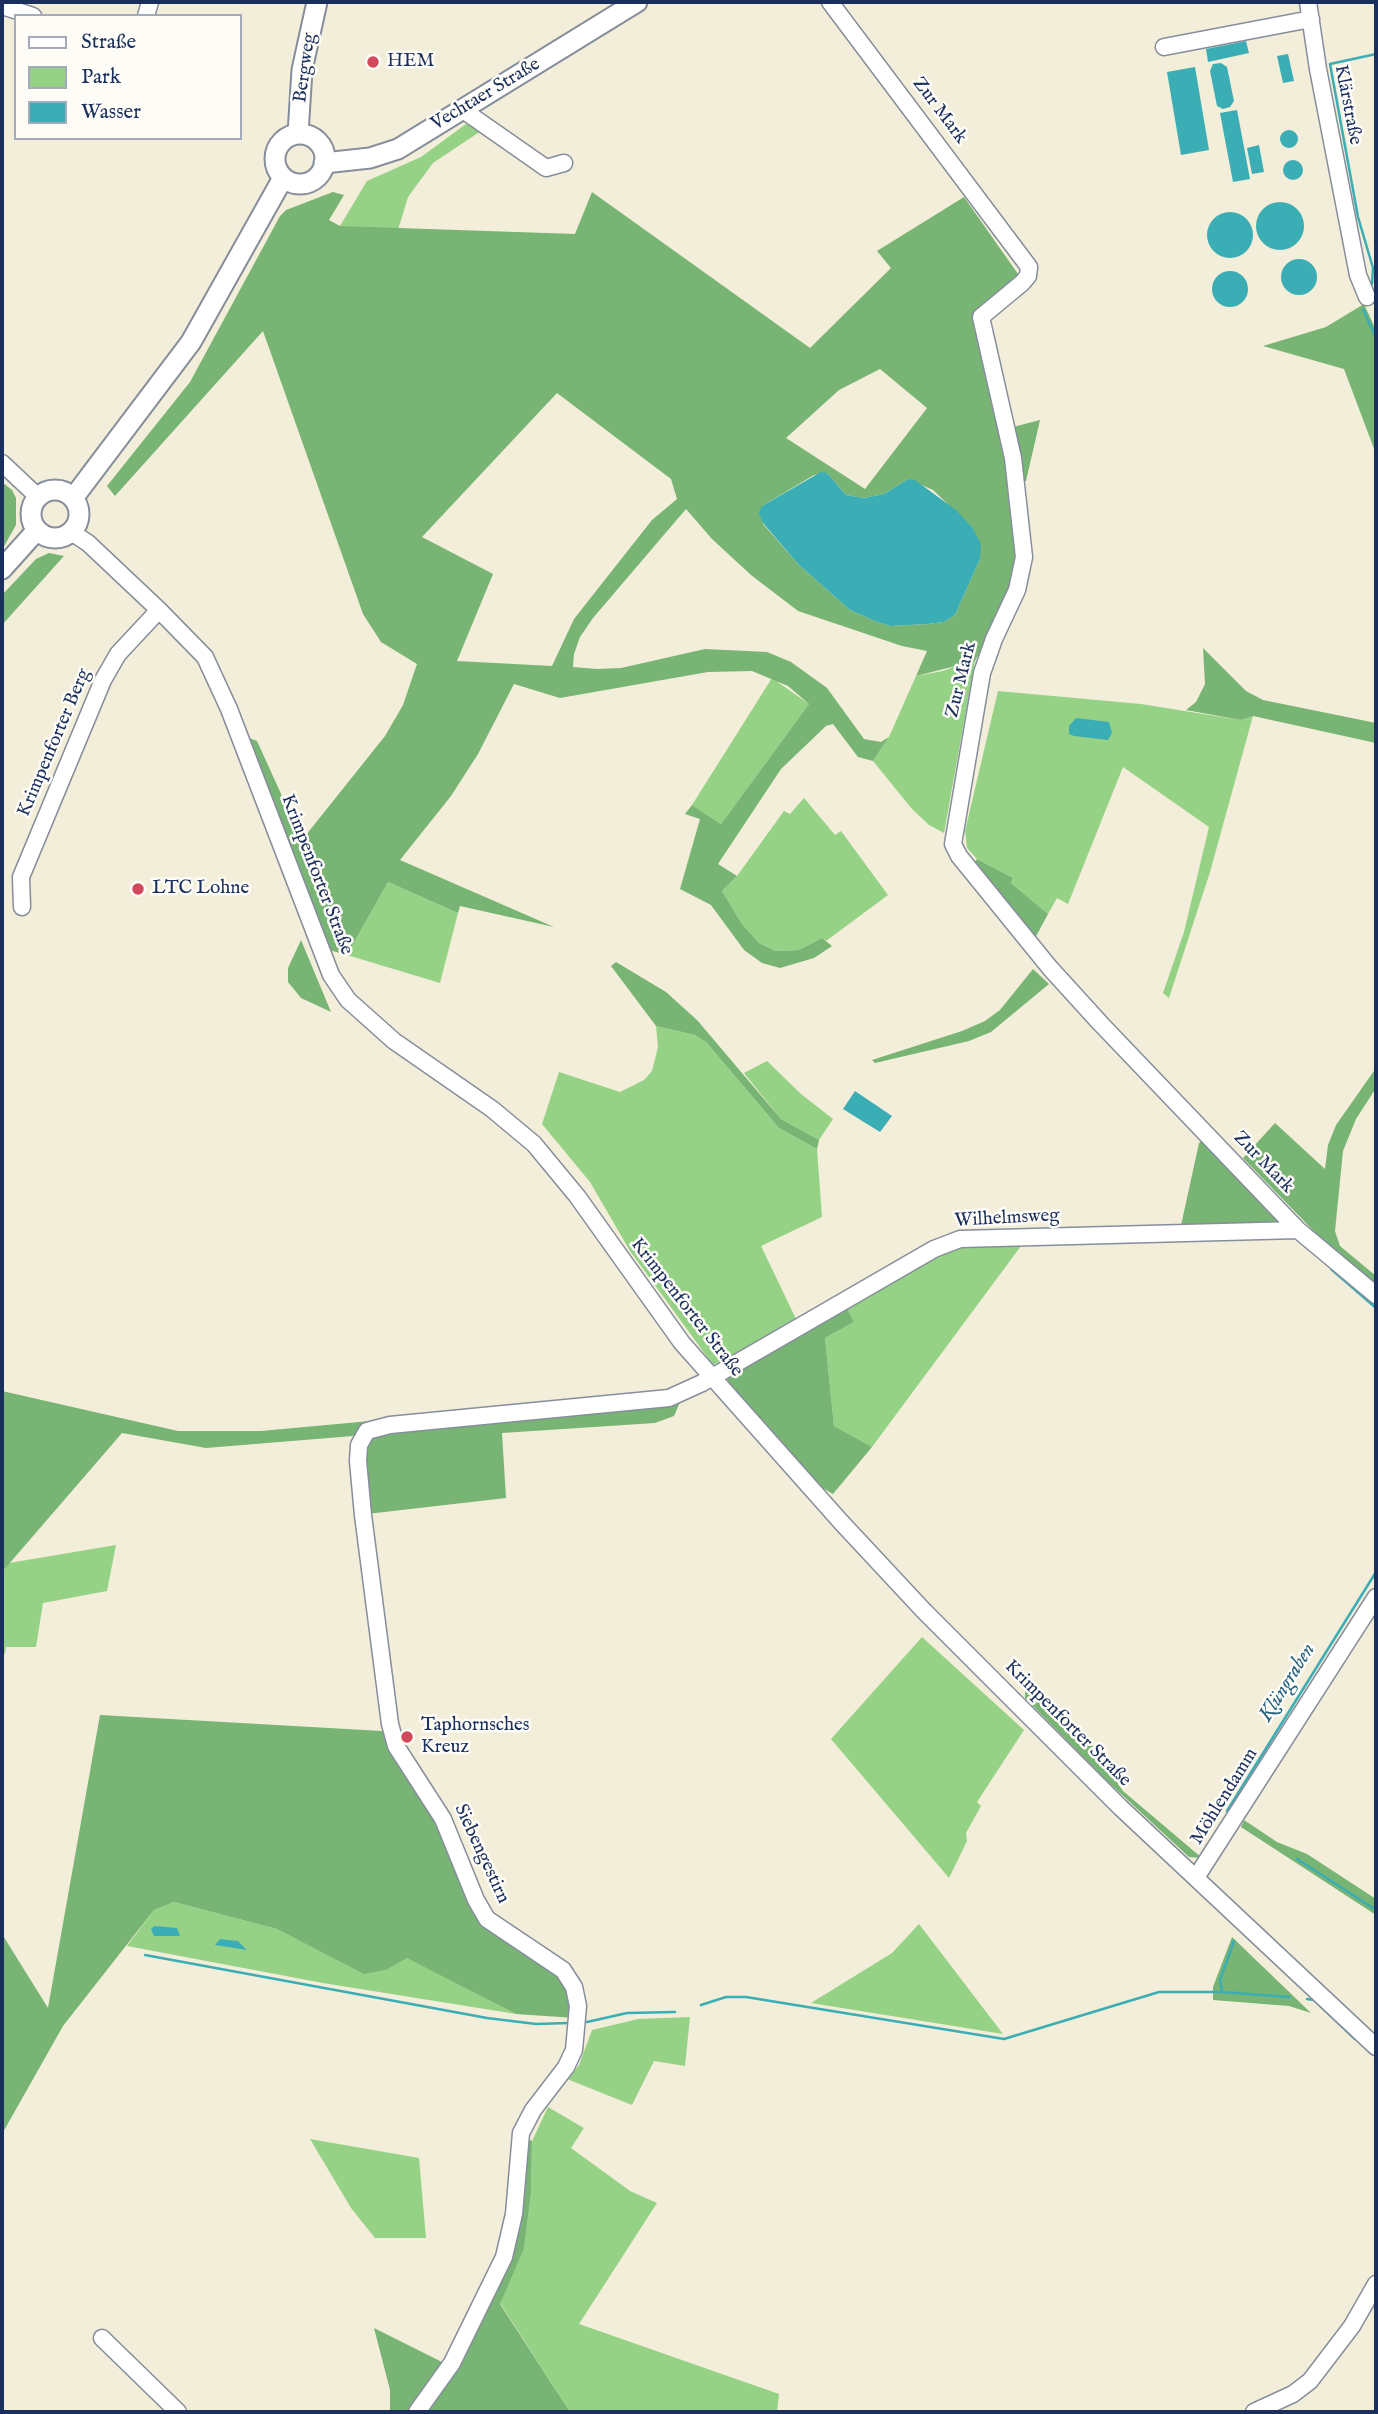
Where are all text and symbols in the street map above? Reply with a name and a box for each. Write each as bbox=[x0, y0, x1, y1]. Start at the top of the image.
legend bbox=[14, 14, 242, 140]
text: Straße bbox=[81, 29, 136, 56]
street label: Bergweg bbox=[290, 32, 322, 104]
place label: HEM bbox=[387, 51, 434, 73]
marker: HEM bbox=[365, 54, 381, 70]
street label: Vechtaer Straße bbox=[427, 54, 545, 136]
street label: Klärstraße bbox=[1328, 63, 1366, 147]
text: Park bbox=[81, 64, 121, 91]
street label: Zur Mark bbox=[907, 73, 971, 149]
text: Wasser bbox=[81, 99, 141, 126]
street label: Zur Mark bbox=[942, 640, 982, 720]
street label: Krimpenforter Berg bbox=[14, 666, 96, 820]
street label: Krimpenforter Straße bbox=[275, 792, 357, 958]
place label: LTC Lohne bbox=[152, 878, 249, 900]
marker: LTC Lohne bbox=[130, 881, 146, 897]
street label: Zur Mark bbox=[1228, 1127, 1298, 1199]
street label: Wilhelmsweg bbox=[954, 1205, 1060, 1233]
street label: Krimpenforter Straße bbox=[625, 1234, 747, 1382]
water label: Klüngraben bbox=[1254, 1639, 1322, 1727]
street label: Krimpenforter Straße bbox=[999, 1656, 1135, 1792]
place label: Taphornsches Kreuz bbox=[421, 1715, 529, 1759]
marker: Taphornsches Kreuz bbox=[399, 1729, 415, 1745]
street label: Möhlendamm bbox=[1186, 1744, 1264, 1850]
street label: Siebengestirn bbox=[448, 1801, 514, 1907]

